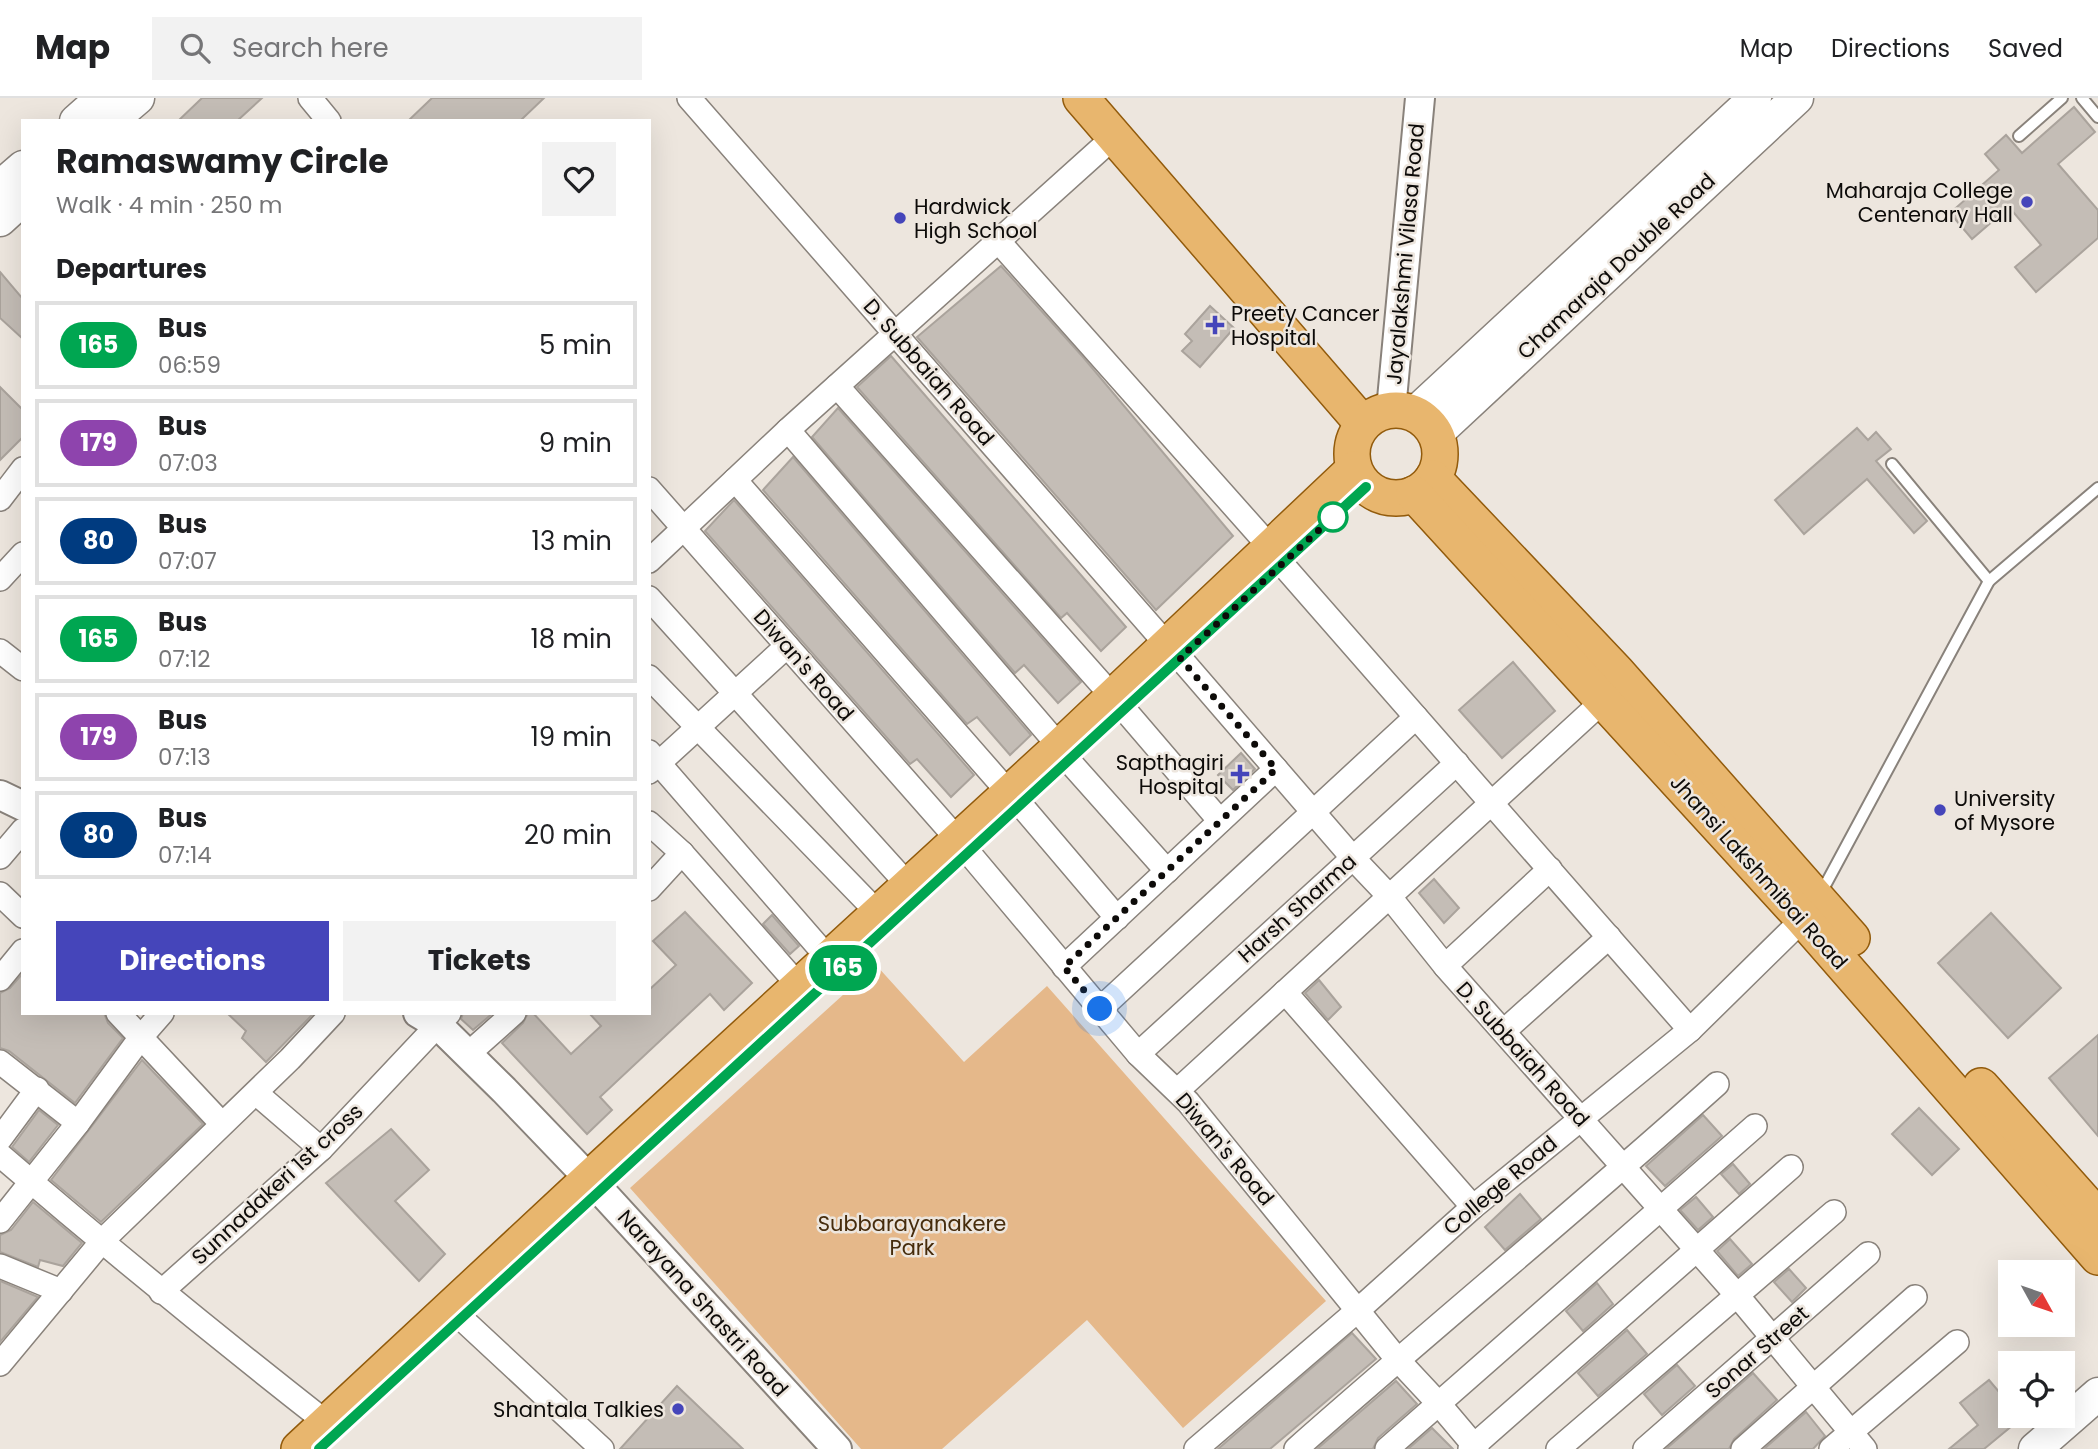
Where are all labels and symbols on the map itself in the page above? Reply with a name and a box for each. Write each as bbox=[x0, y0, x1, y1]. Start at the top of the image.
street label: Jayalakshmi Vilasa Road bbox=[1379, 122, 1431, 386]
street label: Chamaraja Double Road bbox=[1511, 166, 1721, 366]
place label: Maharaja College Centenary Hall bbox=[1826, 176, 2013, 229]
place label: Hardwick High School bbox=[914, 192, 1038, 245]
marker: Maharaja College Centenary Hall bbox=[2019, 194, 2035, 210]
marker: Hardwick High School bbox=[892, 210, 908, 226]
street label: D. Subbaiah Road bbox=[857, 292, 1001, 452]
place label: Preety Cancer Hospital bbox=[1231, 299, 1380, 352]
marker: Preety Cancer Hospital bbox=[1205, 315, 1225, 335]
unlabelled marker bbox=[1318, 502, 1348, 532]
street label: Diwan's Road bbox=[747, 603, 861, 727]
place label: Sapthagiri Hospital bbox=[1116, 748, 1224, 801]
marker: Sapthagiri Hospital bbox=[1230, 764, 1250, 784]
street label: Jhansi Lakshmibai Road bbox=[1664, 768, 1854, 976]
place label: University of Mysore bbox=[1954, 784, 2055, 837]
marker: University of Mysore bbox=[1932, 802, 1948, 818]
street label: Harsh Sharma bbox=[1231, 847, 1363, 969]
line badge: 165 bbox=[803, 945, 883, 991]
street label: D. Subbaiah Road bbox=[1450, 975, 1596, 1133]
your location bbox=[1082, 991, 1117, 1026]
street label: Diwan's Road bbox=[1169, 1086, 1281, 1212]
street label: Sunnadakeri 1st cross bbox=[185, 1097, 369, 1271]
street label: College Road bbox=[1437, 1129, 1563, 1241]
street label: Narayana Shastri Road bbox=[611, 1203, 795, 1403]
park label: Subbarayanakere Park bbox=[818, 1209, 1006, 1262]
north arrow bbox=[1998, 1260, 2076, 1337]
street label: Sonar Street bbox=[1699, 1299, 1815, 1405]
place label: Shantala Talkies bbox=[493, 1395, 664, 1424]
marker: Shantala Talkies bbox=[670, 1401, 686, 1417]

